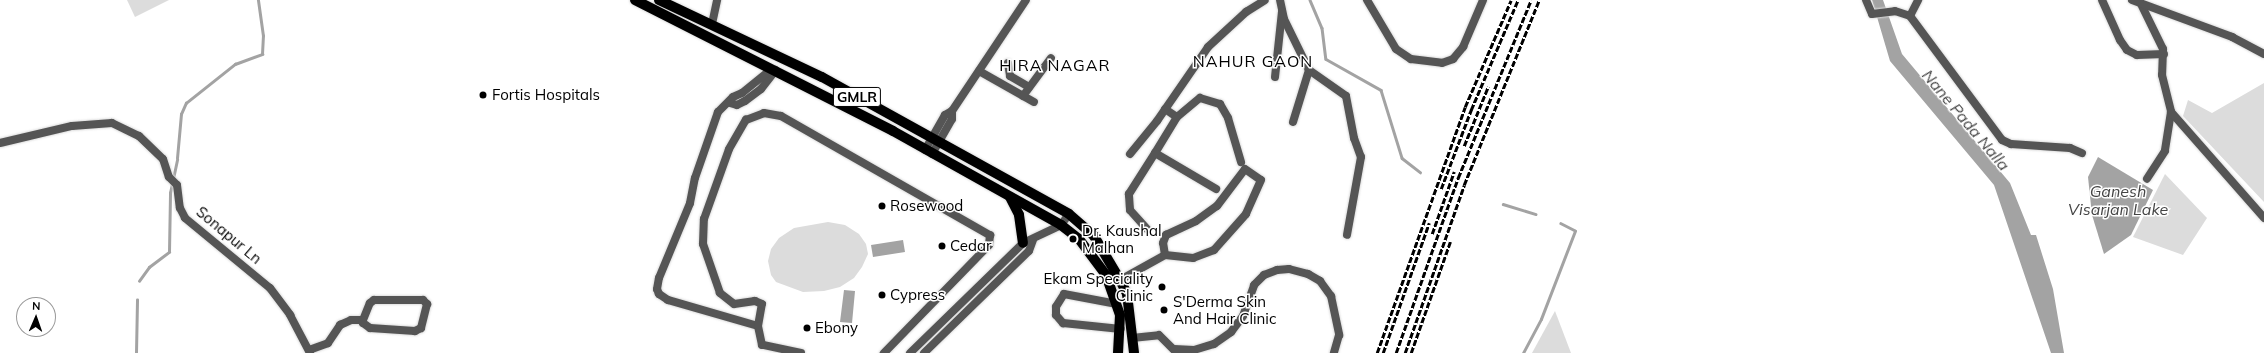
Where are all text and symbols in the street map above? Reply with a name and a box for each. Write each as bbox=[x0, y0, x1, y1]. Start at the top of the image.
district label: NAHUR GAON bbox=[1193, 51, 1313, 71]
district label: HIRA NAGAR bbox=[999, 55, 1111, 75]
water label: Nane Pada Nalla bbox=[1918, 66, 2014, 174]
road number: GMLR bbox=[832, 85, 882, 109]
place label: Fortis Hospitals bbox=[492, 86, 600, 104]
marker: Fortis Hospitals bbox=[477, 89, 489, 101]
water label: Ganesh Visarjan Lake bbox=[2068, 181, 2168, 219]
place label: Rosewood bbox=[890, 197, 963, 215]
marker: Rosewood bbox=[877, 201, 887, 211]
street label: Sonapur Ln bbox=[193, 202, 265, 268]
place label: Dr. Kaushal Malhan bbox=[1082, 221, 1162, 256]
marker: Dr. Kaushal Malhan bbox=[1067, 233, 1079, 245]
place label: Cedar bbox=[950, 237, 991, 255]
marker: Cedar bbox=[937, 241, 947, 251]
place label: Ekam Speciality Clinic bbox=[1043, 269, 1153, 304]
marker: Ekam Speciality Clinic bbox=[1156, 281, 1168, 293]
place label: Cypress bbox=[890, 286, 945, 304]
marker: Cypress bbox=[877, 290, 887, 300]
place label: S'Derma Skin And Hair Clinic bbox=[1173, 292, 1276, 327]
north arrow bbox=[16, 297, 56, 337]
text: N bbox=[32, 299, 41, 313]
marker: S'Derma Skin And Hair Clinic bbox=[1158, 304, 1170, 316]
place label: Ebony bbox=[815, 319, 858, 337]
marker: Ebony bbox=[802, 323, 812, 333]

